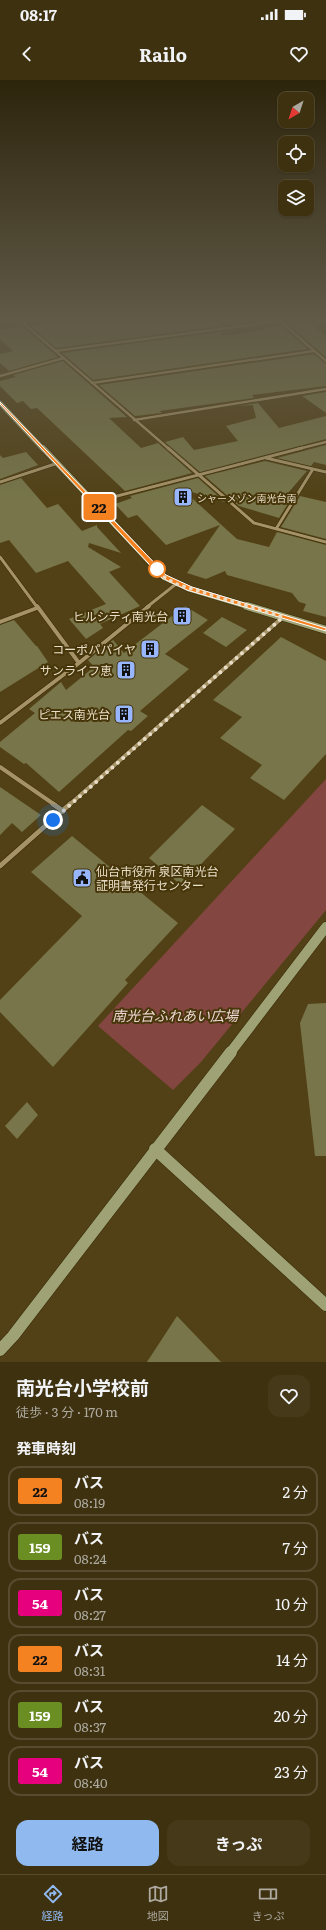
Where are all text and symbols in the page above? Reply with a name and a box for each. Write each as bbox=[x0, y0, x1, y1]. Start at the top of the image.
text: 08:17 bbox=[20, 3, 57, 26]
text: Railo bbox=[139, 41, 187, 68]
icon: back bbox=[16, 43, 38, 65]
icon: heart bbox=[288, 43, 310, 65]
north arrow bbox=[278, 92, 314, 128]
map controls bbox=[278, 92, 314, 216]
button: locate bbox=[278, 136, 314, 172]
button: layers bbox=[278, 180, 314, 216]
building icon: シャーメゾン南光台南 bbox=[172, 486, 194, 508]
place label: シャーメゾン南光台南 bbox=[197, 490, 297, 505]
line badge: 22 bbox=[81, 494, 117, 520]
text: 22 bbox=[91, 497, 107, 517]
unlabelled marker bbox=[148, 560, 166, 578]
building icon: ヒルシティ南光台 bbox=[171, 605, 193, 627]
place label: ヒルシティ南光台 bbox=[73, 607, 168, 625]
building icon: コーポパパイヤ bbox=[139, 638, 161, 660]
place label: コーポパパイヤ bbox=[52, 640, 136, 658]
building icon: サンライフ恵 bbox=[115, 659, 137, 681]
place label: サンライフ恵 bbox=[40, 661, 112, 679]
building icon: ピエス南光台 bbox=[113, 703, 135, 725]
place label: ピエス南光台 bbox=[38, 705, 110, 723]
your location bbox=[43, 810, 63, 830]
place label: 仙台市役所 泉区南光台 証明書発行センター bbox=[96, 862, 218, 894]
public building icon: 仙台市役所 泉区南光台 証明書発行センター bbox=[71, 867, 93, 889]
park label: 南光台ふれあい広場 bbox=[112, 1005, 240, 1025]
text: 南光台小学校前 bbox=[16, 1373, 149, 1401]
button: heart bbox=[268, 1375, 310, 1417]
text: 徒歩 · 3 分 · 170 m bbox=[16, 1402, 118, 1421]
text: 発車時刻 bbox=[16, 1436, 76, 1459]
text: バス bbox=[74, 1470, 104, 1493]
text: 2 分 bbox=[282, 1480, 308, 1503]
text: 22 bbox=[32, 1481, 48, 1501]
text: 08:19 bbox=[74, 1493, 105, 1512]
text: バス bbox=[74, 1526, 104, 1549]
text: 7 分 bbox=[282, 1536, 308, 1559]
text: 159 bbox=[29, 1537, 51, 1557]
text: 08:24 bbox=[74, 1549, 107, 1568]
text: バス bbox=[74, 1582, 104, 1605]
text: 10 分 bbox=[275, 1592, 308, 1615]
text: 54 bbox=[32, 1593, 48, 1613]
text: 08:27 bbox=[74, 1605, 106, 1624]
text: バス bbox=[74, 1638, 104, 1661]
text: 14 分 bbox=[276, 1648, 308, 1671]
text: 22 bbox=[32, 1649, 48, 1669]
text: 08:31 bbox=[74, 1661, 105, 1680]
text: バス bbox=[74, 1694, 104, 1717]
text: 20 分 bbox=[274, 1704, 308, 1727]
text: 159 bbox=[29, 1705, 51, 1725]
text: 08:37 bbox=[74, 1717, 106, 1736]
text: バス bbox=[74, 1750, 104, 1773]
text: 23 分 bbox=[274, 1760, 308, 1783]
text: 54 bbox=[32, 1761, 48, 1781]
text: 08:40 bbox=[74, 1773, 107, 1792]
button: 経路 bbox=[16, 1820, 159, 1866]
button: きっぷ bbox=[167, 1820, 310, 1866]
tab: 経路 bbox=[42, 1883, 64, 1923]
tab: 地図 bbox=[147, 1883, 169, 1923]
tab: きっぷ bbox=[252, 1883, 284, 1923]

